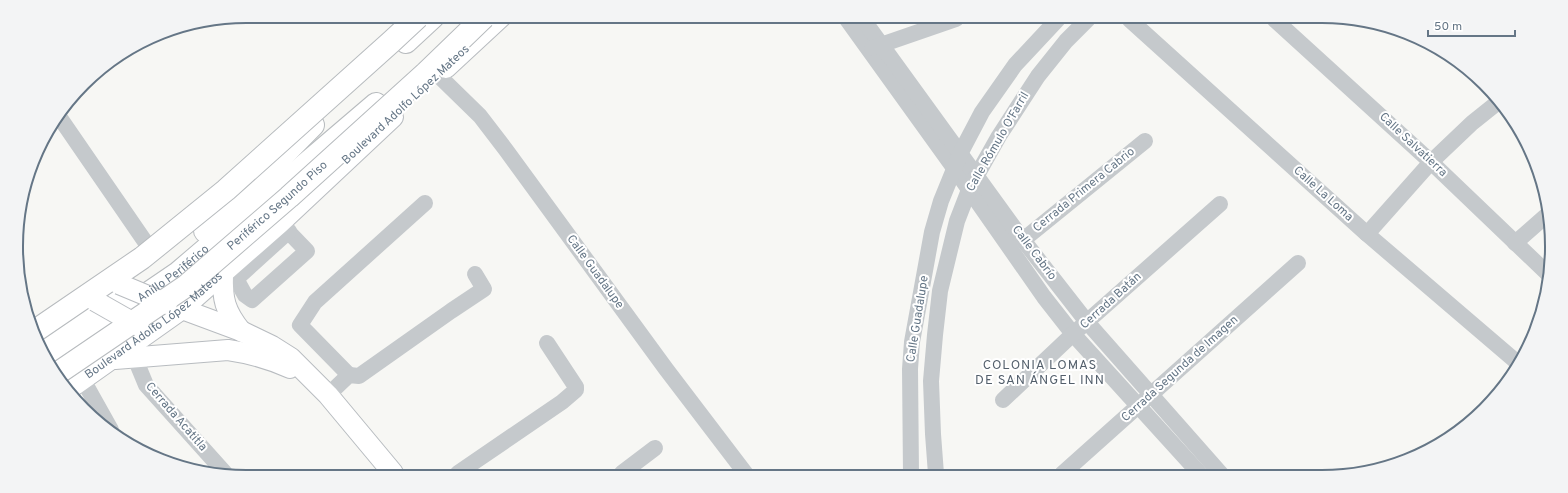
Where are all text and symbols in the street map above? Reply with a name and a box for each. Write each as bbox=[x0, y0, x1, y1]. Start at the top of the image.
scale bar bbox=[1428, 12, 1515, 38]
text: 50 m bbox=[1434, 19, 1462, 35]
street label: Boulevard Adolfo López Mateos bbox=[339, 42, 473, 168]
street label: Calle Rómulo O'Farril bbox=[963, 89, 1033, 195]
street label: Calle Salvatierra bbox=[1376, 109, 1450, 181]
street label: Cerrada Primera Cabrio bbox=[1030, 144, 1138, 236]
street label: Periférico Segundo Piso bbox=[224, 157, 332, 255]
street label: Calle La Loma bbox=[1290, 163, 1356, 225]
street label: Calle Cabrío bbox=[1008, 222, 1060, 284]
street label: Calle Guadalupe bbox=[563, 232, 627, 312]
street label: Anillo Periférico bbox=[134, 241, 213, 306]
street label: Boulevard Adolfo López Mateos bbox=[82, 269, 226, 383]
street label: Cerrada Batán bbox=[1077, 269, 1145, 333]
street label: Calle Guadalupe bbox=[903, 274, 933, 364]
street label: Cerrada Segunda de Imagen bbox=[1118, 312, 1242, 426]
district label: COLONIA LOMAS DE SAN ÁNGEL INN bbox=[975, 358, 1105, 389]
street label: Cerrada Acatitla bbox=[142, 379, 210, 455]

